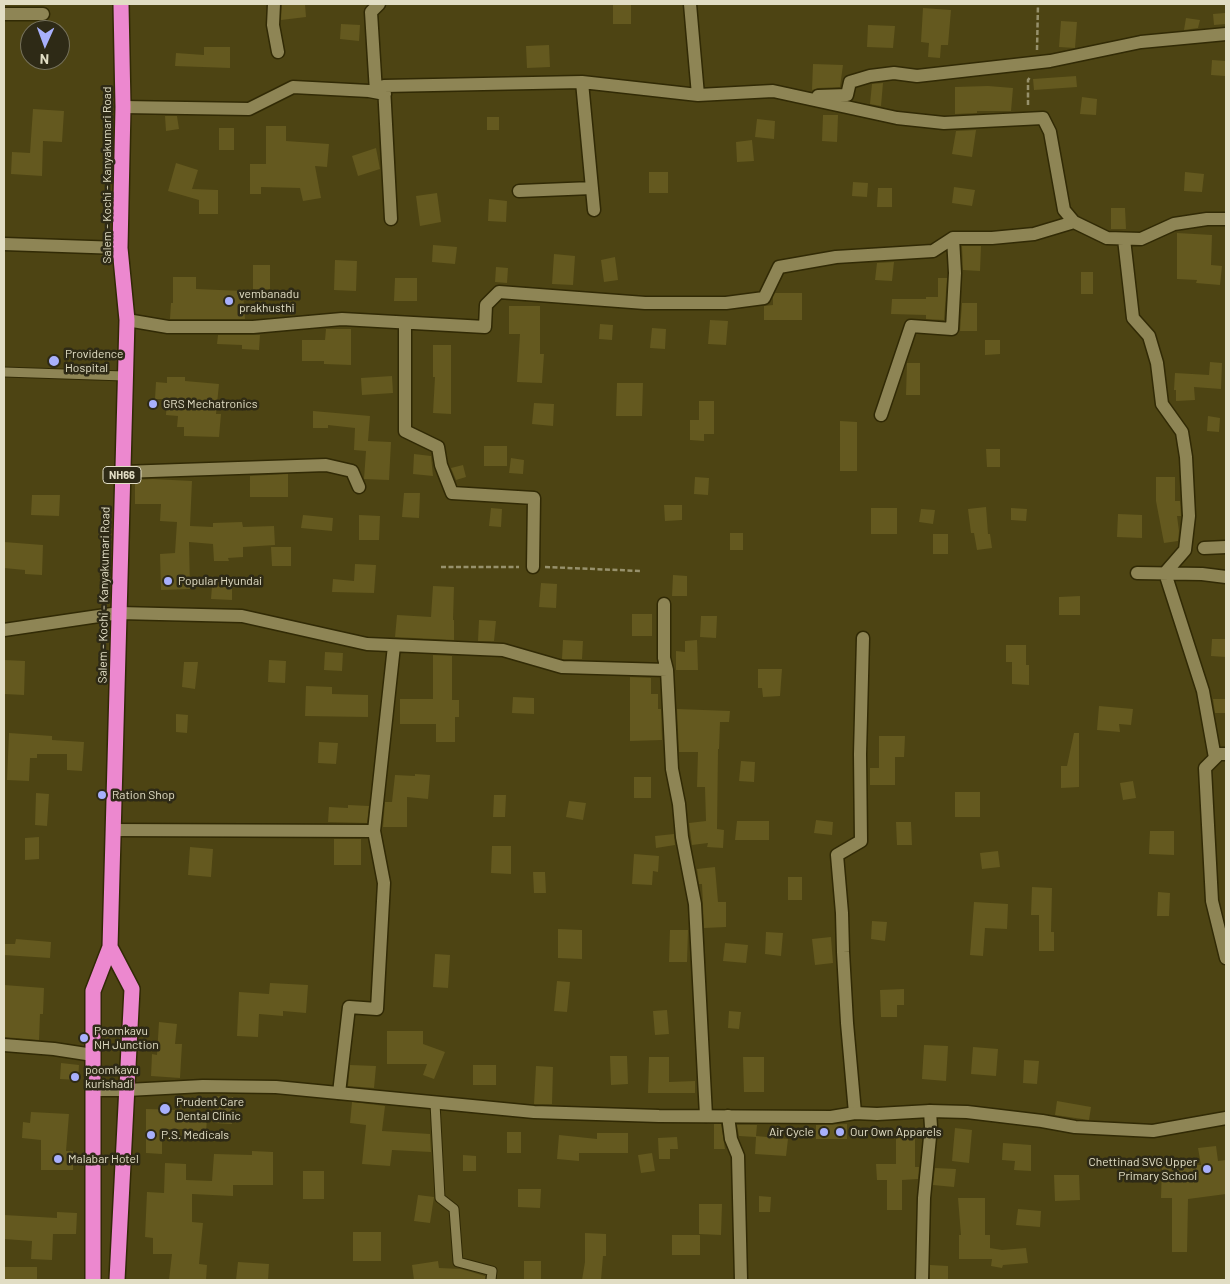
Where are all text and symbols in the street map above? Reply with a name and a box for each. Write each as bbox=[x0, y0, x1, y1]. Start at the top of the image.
north arrow bbox=[20, 20, 70, 70]
text: N bbox=[40, 51, 49, 68]
street label: Salem - Kochi - Kanyakumari Road bbox=[100, 87, 114, 263]
place label: vembanadu prakhusthi bbox=[239, 287, 299, 315]
marker: vembanadu prakhusthi bbox=[223, 295, 235, 307]
place label: Providence Hospital bbox=[65, 347, 123, 375]
marker: Providence Hospital bbox=[47, 354, 61, 368]
place label: GRS Mechatronics bbox=[163, 397, 258, 411]
marker: GRS Mechatronics bbox=[147, 398, 159, 410]
road number: NH66 bbox=[103, 466, 141, 484]
street label: Salem - Kochi - Kanyakumari Road bbox=[95, 506, 113, 684]
place label: Popular Hyundai bbox=[178, 574, 262, 588]
marker: Popular Hyundai bbox=[162, 575, 174, 587]
place label: Ration Shop bbox=[112, 788, 175, 802]
marker: Ration Shop bbox=[96, 789, 108, 801]
place label: Poomkavu NH Junction bbox=[94, 1024, 159, 1052]
marker: Poomkavu NH Junction bbox=[78, 1032, 90, 1044]
place label: poomkavu kurishadi bbox=[85, 1063, 139, 1091]
marker: poomkavu kurishadi bbox=[69, 1071, 81, 1083]
place label: Prudent Care Dental Clinic bbox=[176, 1095, 244, 1123]
marker: Prudent Care Dental Clinic bbox=[158, 1102, 172, 1116]
place label: Air Cycle bbox=[769, 1125, 814, 1139]
place label: Our Own Apparels bbox=[850, 1125, 942, 1139]
marker: Air Cycle bbox=[818, 1126, 830, 1138]
marker: Our Own Apparels bbox=[834, 1126, 846, 1138]
place label: P.S. Medicals bbox=[161, 1128, 229, 1142]
marker: P.S. Medicals bbox=[145, 1129, 157, 1141]
place label: Malabar Hotel bbox=[68, 1152, 139, 1166]
marker: Malabar Hotel bbox=[52, 1153, 64, 1165]
place label: Chettinad SVG Upper Primary School bbox=[1089, 1155, 1197, 1183]
marker: Chettinad SVG Upper Primary School bbox=[1201, 1163, 1213, 1175]

